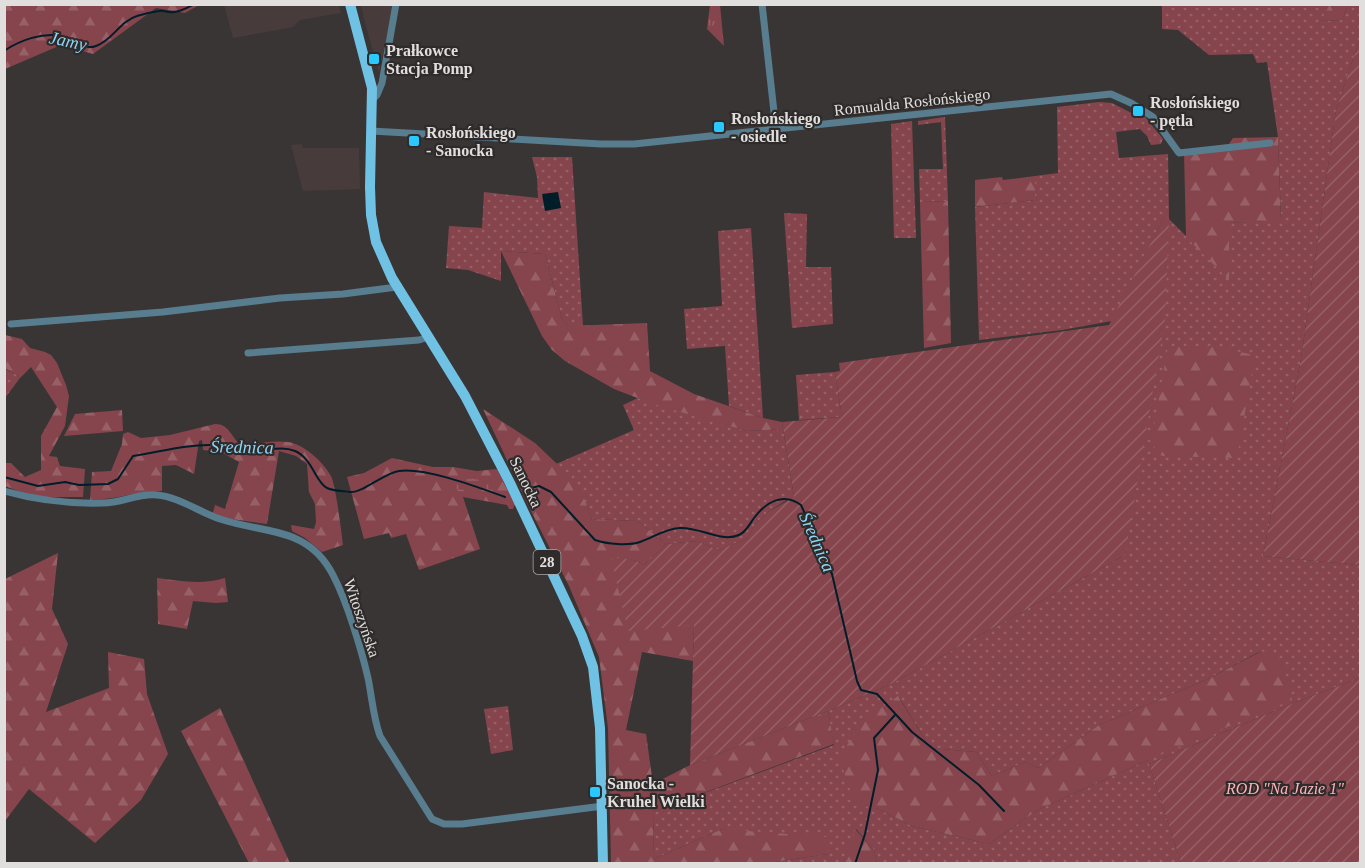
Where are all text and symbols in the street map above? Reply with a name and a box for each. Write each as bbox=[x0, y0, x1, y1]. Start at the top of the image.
water label: Jamy bbox=[47, 27, 89, 55]
place label: Prałkowce Stacja Pomp bbox=[386, 42, 473, 78]
marker: Prałkowce Stacja Pomp bbox=[367, 52, 381, 66]
street label: Romualda Rosłońskiego bbox=[833, 85, 991, 120]
place label: Rosłońskiego - pętla bbox=[1150, 94, 1240, 130]
marker: Rosłońskiego - pętla bbox=[1131, 104, 1145, 118]
place label: Rosłońskiego - osiedle bbox=[731, 110, 821, 145]
marker: Rosłońskiego - osiedle bbox=[712, 120, 726, 134]
place label: Rosłońskiego - Sanocka bbox=[426, 124, 516, 159]
marker: Rosłońskiego - Sanocka bbox=[407, 134, 421, 148]
water label: Średnica bbox=[210, 435, 274, 458]
street label: Sanocka bbox=[506, 454, 546, 510]
water label: Średnica bbox=[795, 509, 840, 575]
road number: 28 bbox=[534, 550, 560, 574]
street label: Witoszyńska bbox=[340, 576, 383, 660]
place label: Sanocka - Kruhel Wielki bbox=[607, 775, 705, 810]
park label: ROD "Na Jazie 1" bbox=[1225, 780, 1344, 797]
marker: Sanocka - Kruhel Wielki bbox=[588, 785, 602, 799]

